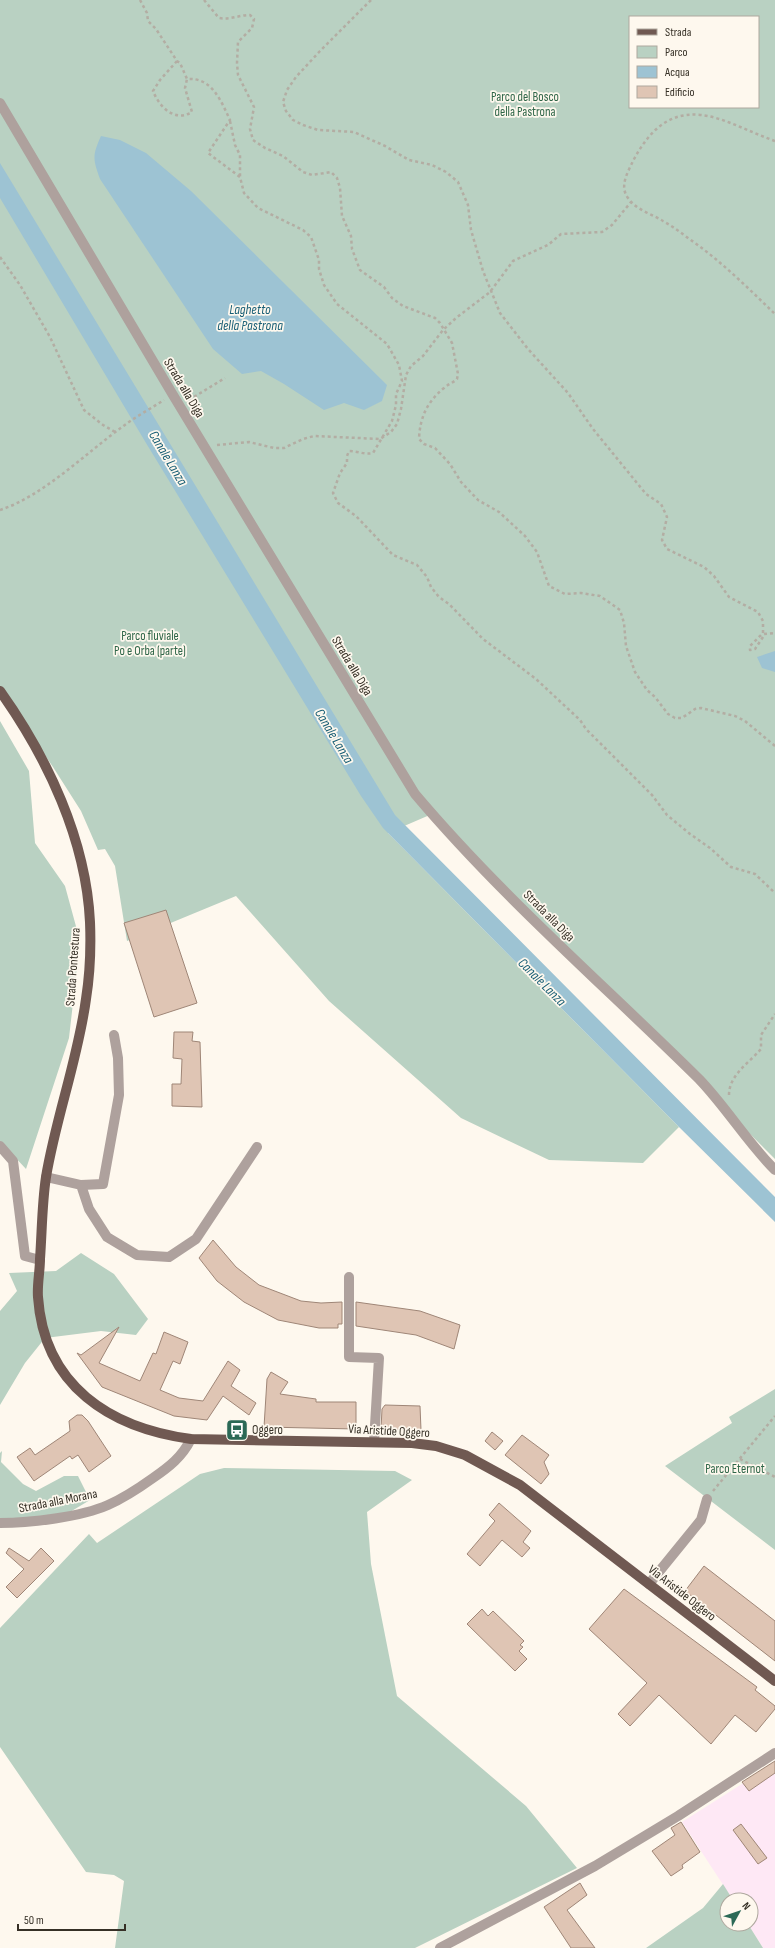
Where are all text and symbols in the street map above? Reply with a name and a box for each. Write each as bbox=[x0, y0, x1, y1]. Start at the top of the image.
legend bbox=[629, 16, 759, 108]
text: Strada bbox=[665, 25, 692, 40]
text: Parco bbox=[665, 45, 688, 60]
text: Acqua bbox=[664, 65, 690, 80]
text: Edificio bbox=[665, 85, 694, 100]
park label: Parco del Bosco della Pastrona bbox=[491, 89, 559, 120]
water label: Laghetto della Pastrona bbox=[217, 301, 283, 334]
street label: Strada alla Diga bbox=[160, 355, 208, 421]
water label: Canale Lanza bbox=[145, 428, 191, 489]
park label: Parco fluviale Po e Orba (parte) bbox=[114, 628, 186, 659]
street label: Strada alla Diga bbox=[328, 633, 376, 699]
water label: Canale Lanza bbox=[311, 706, 357, 767]
street label: Strada alla Diga bbox=[520, 887, 578, 945]
street label: Strada Pontestura bbox=[62, 927, 84, 1007]
water label: Canale Lanza bbox=[514, 954, 570, 1010]
bus stop icon: Oggero bbox=[224, 1417, 250, 1443]
street label: Via Aristide Oggero bbox=[348, 1421, 430, 1441]
place label: Oggero bbox=[252, 1422, 283, 1438]
park label: Parco Eternot bbox=[705, 1461, 765, 1477]
street label: Strada alla Morana bbox=[17, 1486, 99, 1516]
street label: Via Aristide Oggero bbox=[645, 1561, 719, 1625]
north arrow bbox=[719, 1892, 759, 1932]
text: N bbox=[739, 1899, 753, 1912]
scale bar bbox=[18, 1906, 125, 1932]
text: 50 m bbox=[24, 1913, 44, 1928]

